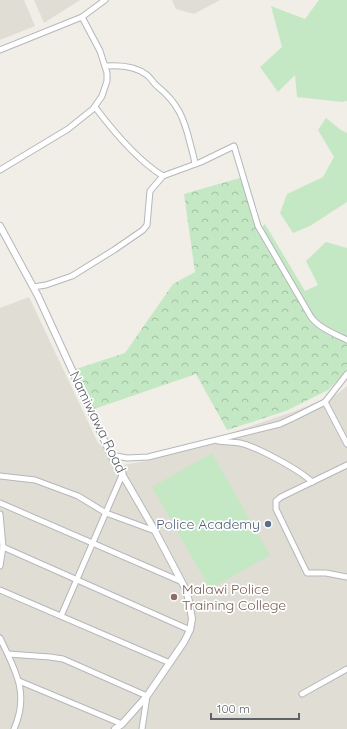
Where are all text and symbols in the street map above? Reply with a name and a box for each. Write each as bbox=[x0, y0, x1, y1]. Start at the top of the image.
street label: Namiwawa Road bbox=[66, 368, 130, 476]
place label: Police Academy bbox=[156, 515, 260, 533]
marker: Police Academy bbox=[263, 519, 273, 529]
place label: Malawi Police Training College bbox=[182, 580, 286, 614]
marker: Malawi Police Training College bbox=[169, 592, 179, 602]
scale bar bbox=[211, 695, 299, 721]
text: 100 m bbox=[217, 701, 250, 716]

